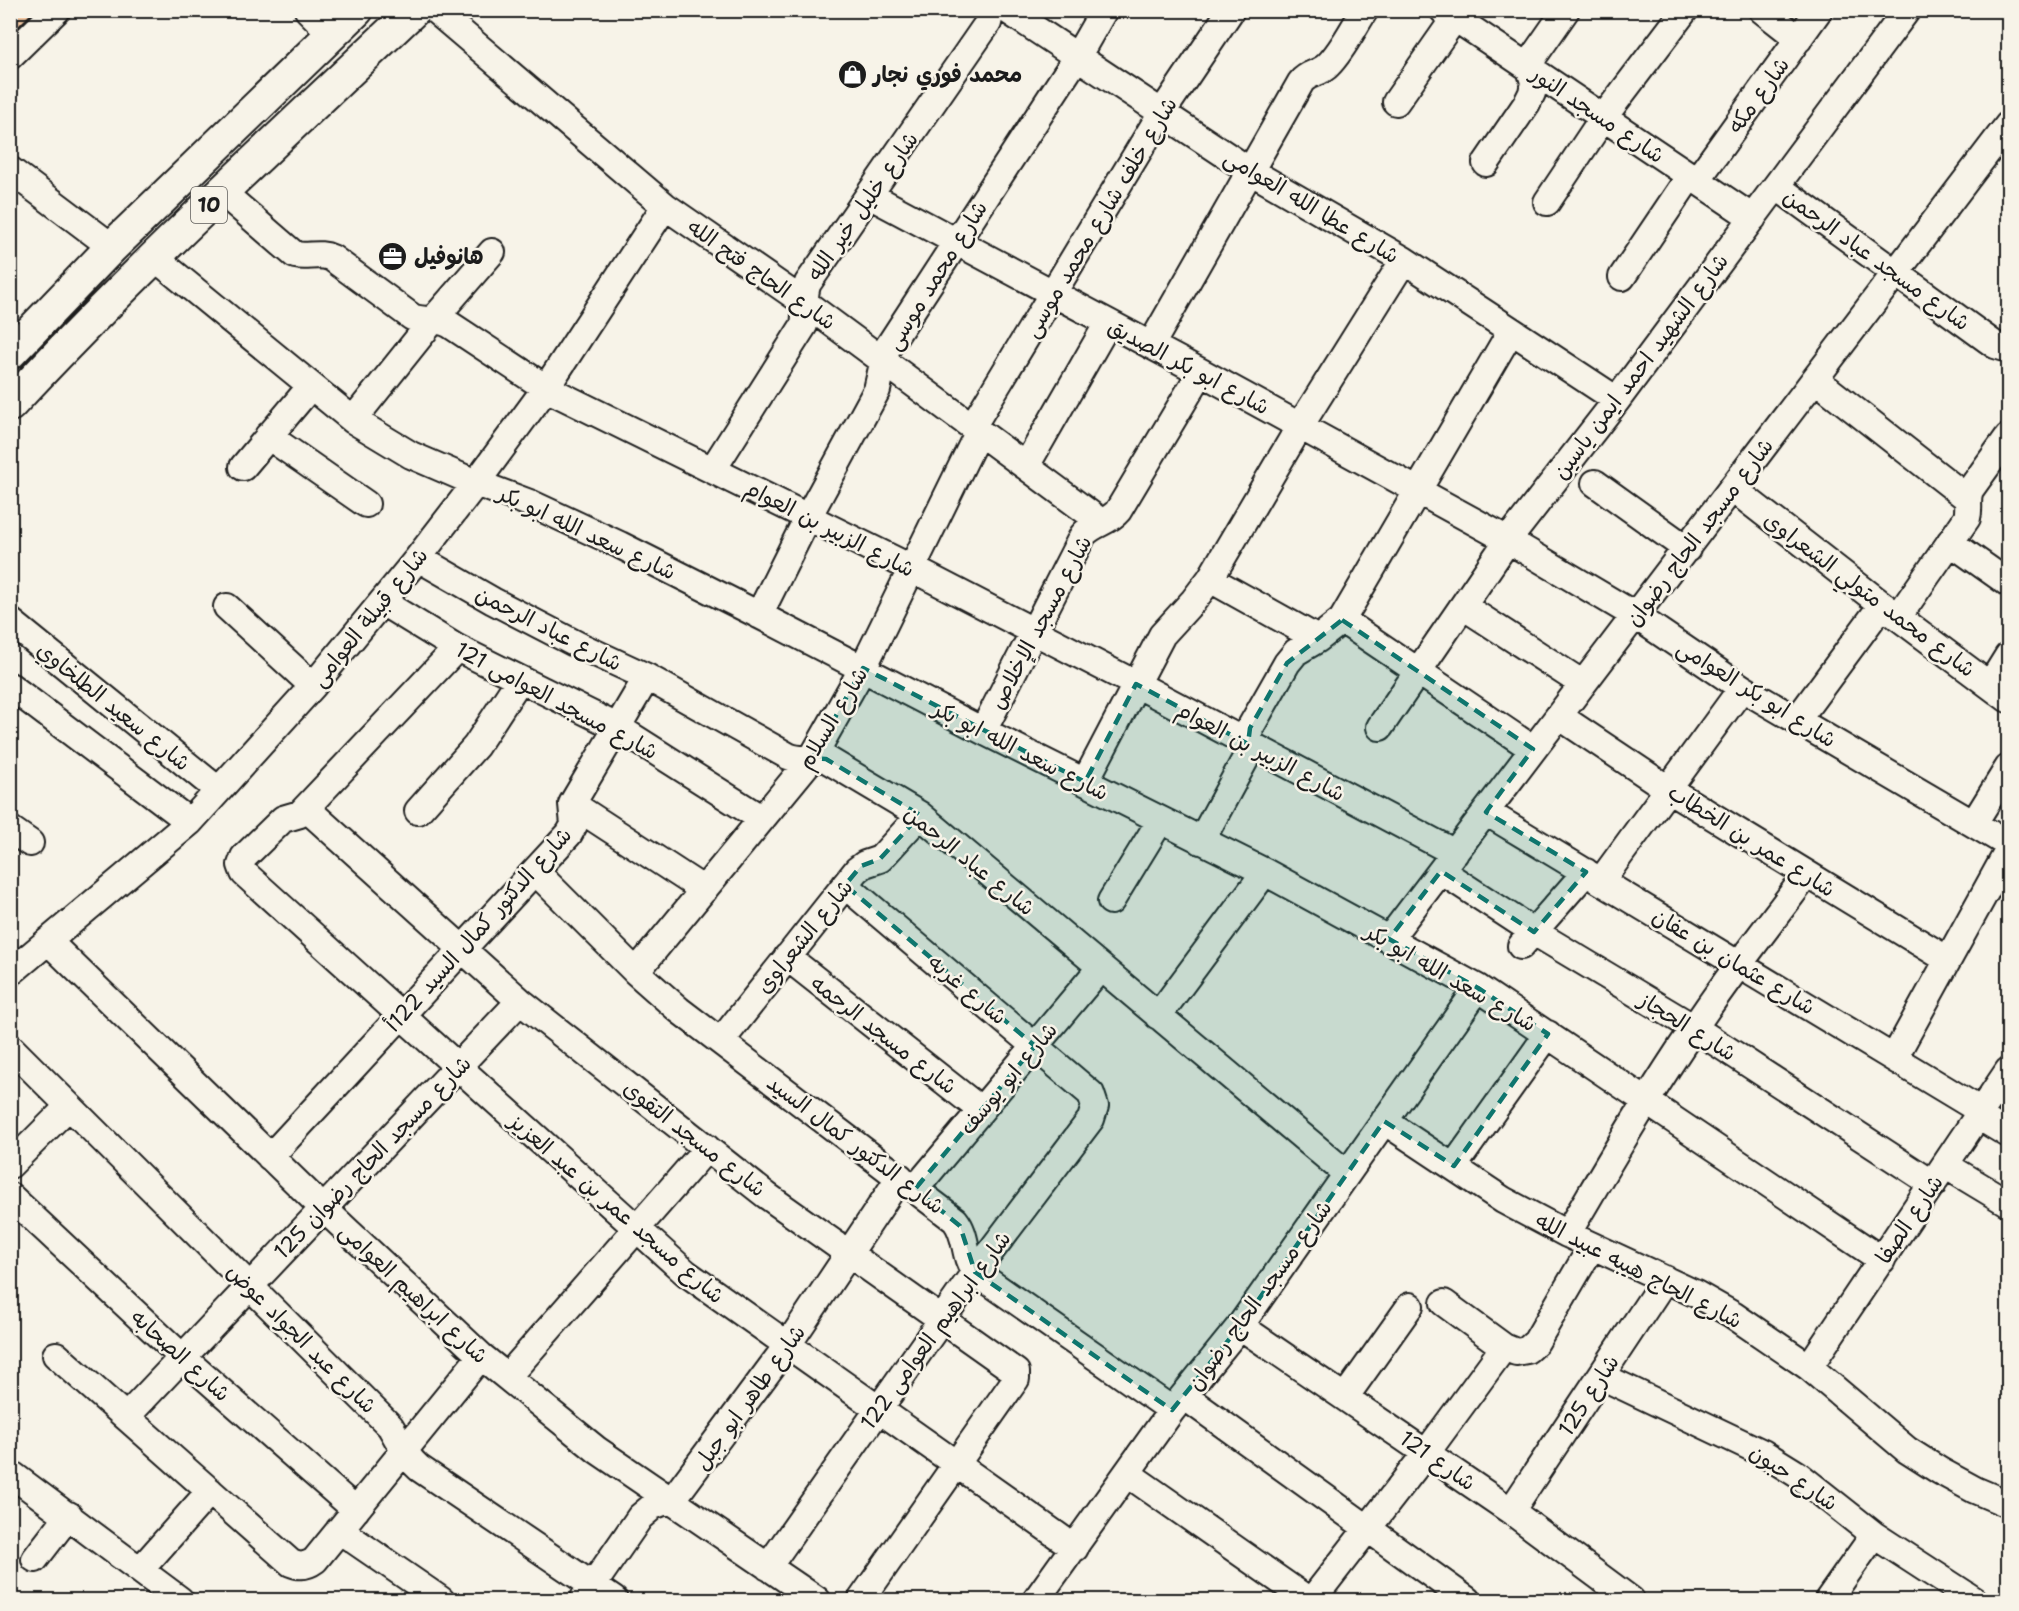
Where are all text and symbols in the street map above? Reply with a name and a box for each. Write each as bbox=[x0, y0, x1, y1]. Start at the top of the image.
street label: شارع مكه bbox=[1721, 51, 1797, 140]
shop icon: محمد فوري نجار bbox=[836, 58, 868, 90]
street label: شارع مسجد النور bbox=[1523, 58, 1670, 171]
place label: محمد فوري نجار bbox=[871, 60, 1022, 91]
street label: شارع خلف شارع محمد موسى bbox=[1017, 92, 1185, 343]
street label: شارع خليل خير الله bbox=[800, 126, 925, 287]
street label: شارع عطا الله العوامى bbox=[1218, 143, 1405, 271]
street label: شارع مسجد عباد الرحمن bbox=[1777, 182, 1976, 338]
road number: 10 bbox=[191, 187, 227, 223]
street label: شارع محمد موسى bbox=[879, 195, 995, 356]
street label: شارع الحاج فتح الله bbox=[681, 212, 842, 337]
office icon: هانوفيل bbox=[377, 240, 409, 272]
place label: هانوفيل bbox=[414, 242, 484, 271]
street label: شارع الشهيد احمد ايمن ياسين bbox=[1546, 247, 1736, 486]
street label: شارع ابو بكر الصديق bbox=[1102, 312, 1275, 422]
street label: شارع مسجد الحاج رضوان bbox=[1619, 432, 1781, 633]
street label: شارع الزبير بن العوام bbox=[739, 473, 920, 586]
street label: شارع سعد الله ابو بكر bbox=[491, 478, 681, 587]
street label: شارع محمد متولي الشعراوى bbox=[1755, 505, 1981, 688]
street label: شارع مسجد الإخلاص bbox=[982, 530, 1099, 715]
street label: شارع قبيلة العوامى bbox=[304, 542, 435, 693]
street label: شارع عباد الرحمن bbox=[470, 579, 627, 679]
street label: شارع ابو بكر العوامى bbox=[1671, 633, 1842, 755]
street label: شارع سعيد الطلخاوي bbox=[30, 635, 197, 779]
street label: شارع مسجد العوامى 121 bbox=[450, 635, 663, 767]
street label: شارع السلام bbox=[791, 662, 876, 776]
street label: شارع سعد الله ابو بكر bbox=[926, 693, 1114, 808]
street label: شارع الزبير بن العوام bbox=[1170, 695, 1350, 811]
street label: شارع عمر بن الخطاب bbox=[1662, 777, 1841, 904]
street label: شارع عباد الرحمن bbox=[898, 799, 1041, 923]
street label: شارع الدكتور كمال السيد 122أ bbox=[379, 821, 579, 1038]
street label: شارع الشعراوى bbox=[749, 873, 860, 1000]
street label: شارع عثمان بن عفان bbox=[1646, 901, 1821, 1022]
street label: شارع سعد الله ابو بكر bbox=[1357, 915, 1542, 1039]
street label: شارع غربه bbox=[921, 948, 1013, 1032]
street label: شارع مسجد الرحمه bbox=[804, 968, 963, 1102]
street label: شارع الحجاز bbox=[1631, 984, 1742, 1069]
street label: شارع ابو يوسف bbox=[953, 1016, 1065, 1141]
street label: شارع مسجد الحاج رضوان 125 bbox=[267, 1049, 478, 1266]
street label: شارع الدكتور كمال السيد bbox=[761, 1068, 950, 1221]
street label: شارع مسجد التقوى bbox=[617, 1073, 772, 1204]
street label: شارع مسجد عمر بن عبد العزيز bbox=[501, 1105, 730, 1311]
street label: شارع الصفا bbox=[1869, 1169, 1951, 1270]
street label: شارع مسجد الحاج رضوان bbox=[1180, 1194, 1339, 1397]
street label: شارع الحاج هيبه عبيد الله bbox=[1530, 1206, 1747, 1336]
street label: شارع ابراهيم العوامى bbox=[332, 1217, 494, 1371]
street label: شارع ابراهيم العوامى 122 bbox=[853, 1225, 1019, 1437]
street label: شارع عبد الجواد عوض bbox=[220, 1257, 383, 1420]
street label: شارع الصحابه bbox=[124, 1303, 237, 1409]
street label: شارع طاهر ابو جبل bbox=[687, 1319, 813, 1476]
street label: شارع 125 bbox=[1551, 1349, 1626, 1442]
street label: شارع 121 bbox=[1393, 1424, 1482, 1498]
street label: شارع حبون bbox=[1743, 1437, 1844, 1518]

